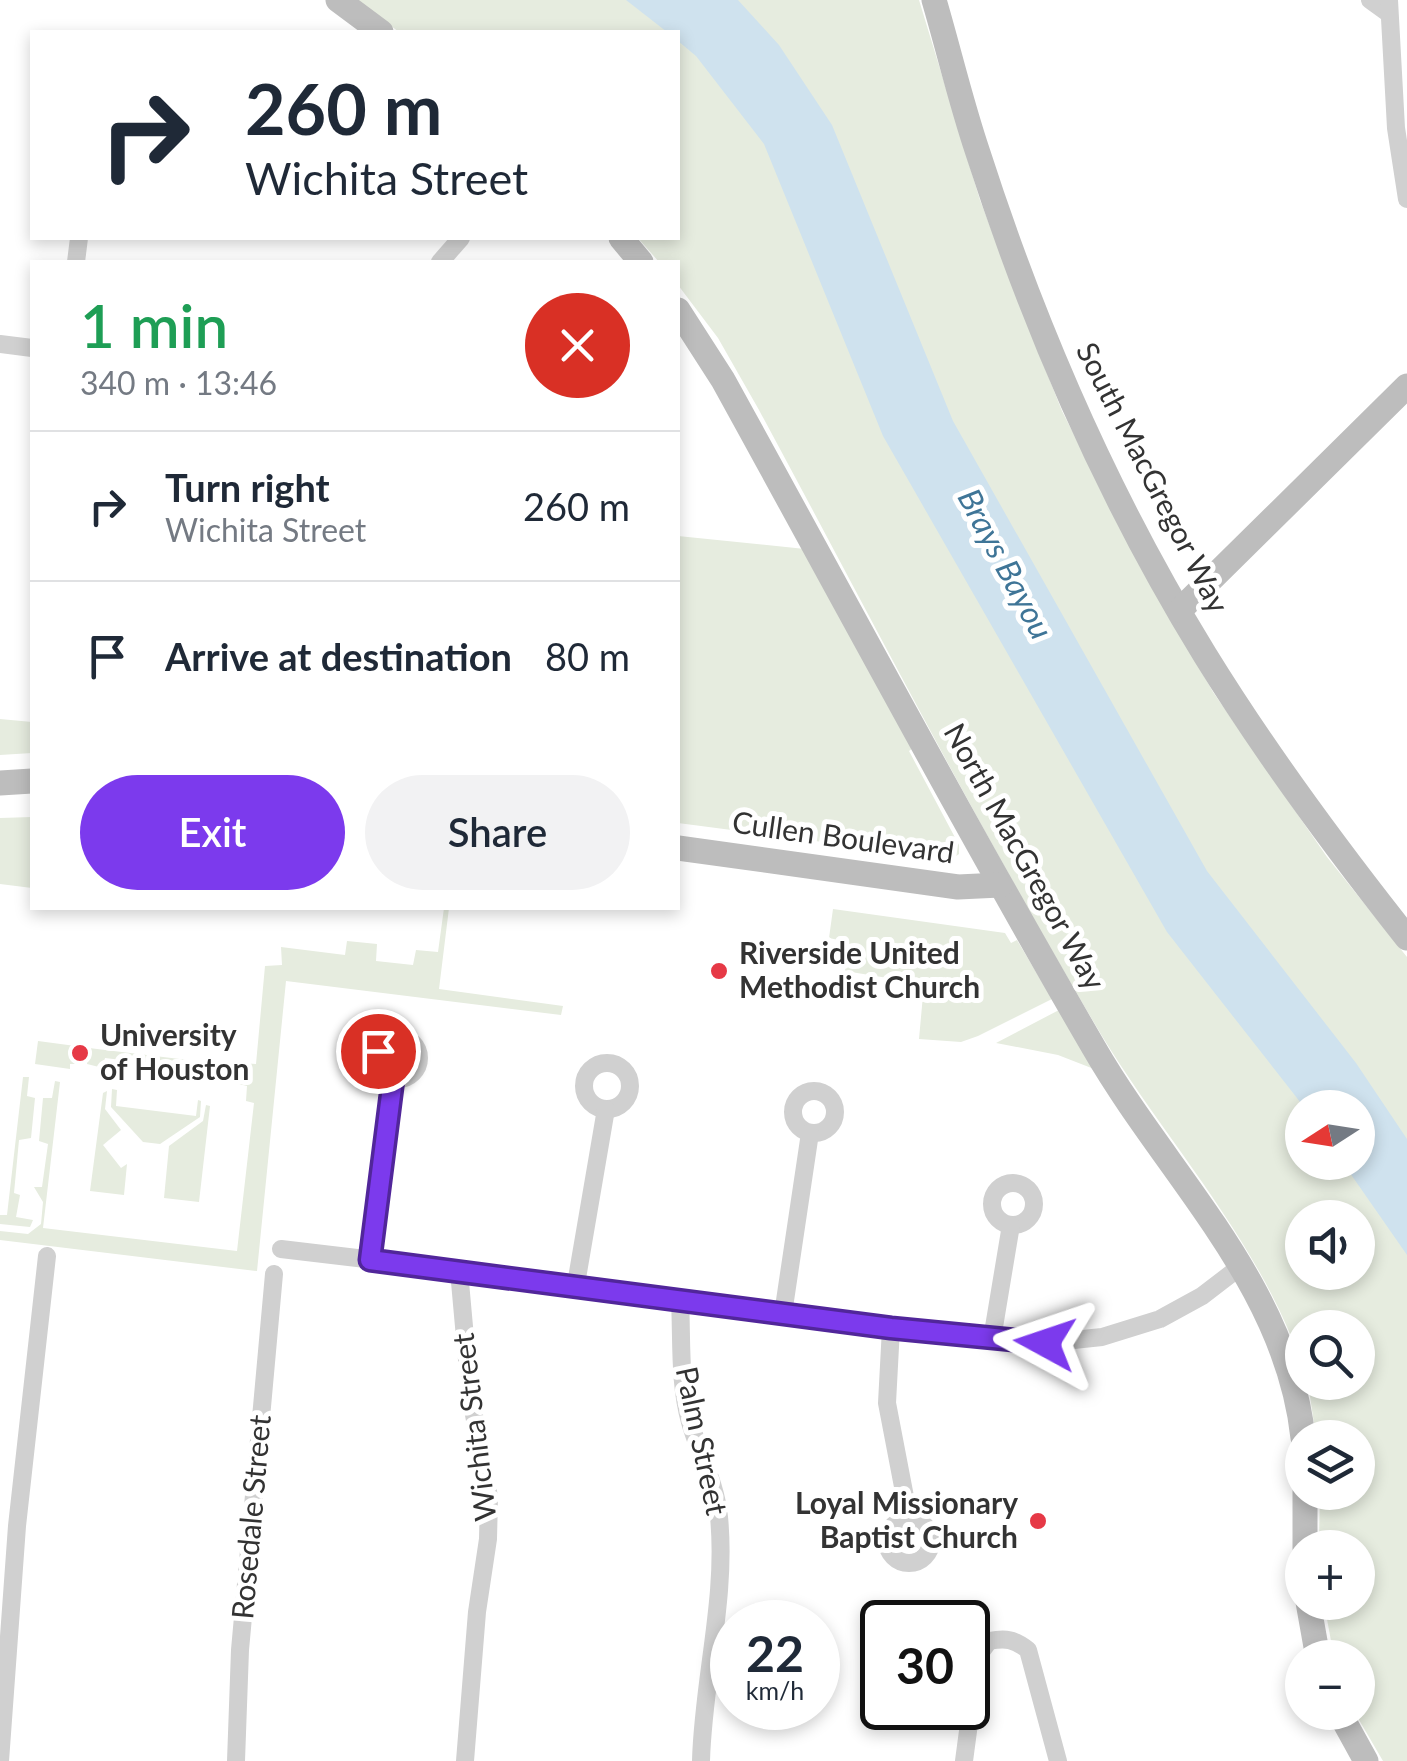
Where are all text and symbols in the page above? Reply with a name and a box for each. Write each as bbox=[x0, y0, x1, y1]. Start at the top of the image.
text: 260 m bbox=[245, 66, 442, 150]
icon: right bbox=[80, 70, 210, 200]
text: Wichita Street bbox=[245, 151, 528, 205]
text: 1 min bbox=[80, 289, 228, 361]
button: close bbox=[525, 293, 630, 398]
street label: South MacGregor Way bbox=[1070, 336, 1238, 619]
text: 340 m · 13:46 bbox=[80, 363, 277, 402]
text: Turn right bbox=[165, 464, 330, 510]
icon: right bbox=[80, 479, 135, 534]
water label: Brays Bayou bbox=[950, 481, 1062, 645]
text: 260 m bbox=[523, 483, 630, 529]
text: Wichita Street bbox=[165, 510, 366, 549]
icon: arrive bbox=[80, 629, 135, 684]
text: Arrive at destination bbox=[165, 633, 512, 679]
text: 80 m bbox=[545, 633, 630, 679]
street label: North MacGregor Way bbox=[938, 717, 1114, 996]
button: Exit bbox=[80, 775, 345, 890]
button: Share bbox=[365, 775, 630, 890]
street label: Cullen Boulevard bbox=[730, 803, 957, 869]
place label: Riverside United Methodist Church bbox=[739, 934, 980, 1004]
marker: Riverside United Methodist Church bbox=[708, 960, 730, 982]
pin bbox=[336, 1009, 421, 1094]
place label: University of Houston bbox=[100, 1016, 250, 1086]
icon: arrive bbox=[351, 1024, 406, 1079]
marker: University of Houston bbox=[69, 1042, 91, 1064]
north arrow bbox=[1285, 1090, 1375, 1180]
map controls bbox=[1285, 1090, 1375, 1730]
button: sound bbox=[1285, 1200, 1375, 1290]
position arrow bbox=[993, 1291, 1097, 1395]
button: search bbox=[1285, 1310, 1375, 1400]
street label: Wichita Street bbox=[444, 1331, 502, 1523]
street label: Palm Street bbox=[670, 1363, 736, 1518]
street label: Rosedale Street bbox=[223, 1413, 277, 1620]
button: layers bbox=[1285, 1420, 1375, 1510]
place label: Loyal Missionary Baptist Church bbox=[795, 1484, 1018, 1554]
marker: Loyal Missionary Baptist Church bbox=[1027, 1510, 1049, 1532]
button: + bbox=[1285, 1530, 1375, 1620]
speed limit sign: 30 bbox=[860, 1600, 990, 1730]
text: 22 bbox=[746, 1623, 804, 1683]
button: − bbox=[1285, 1640, 1375, 1730]
text: km/h bbox=[746, 1675, 804, 1705]

